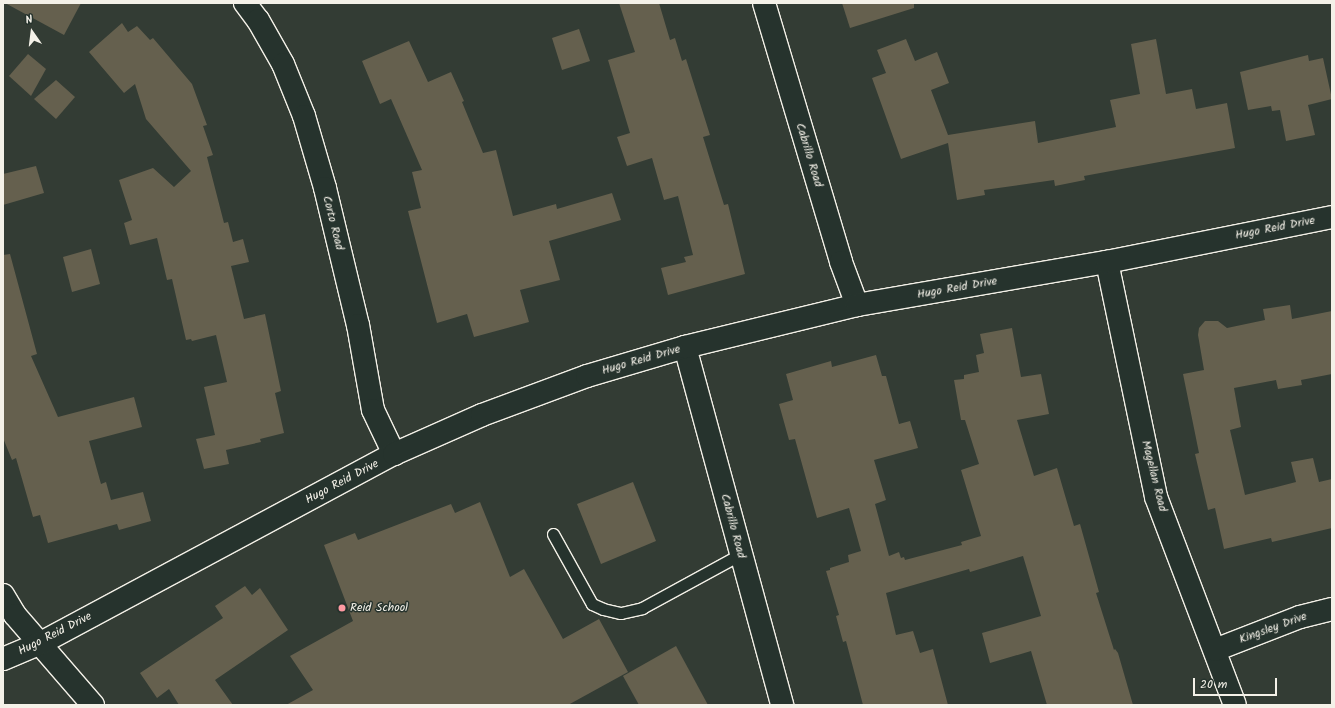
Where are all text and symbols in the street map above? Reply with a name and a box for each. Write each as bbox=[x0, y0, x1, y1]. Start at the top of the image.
text: N bbox=[24, 11, 35, 30]
north arrow bbox=[12, 12, 52, 52]
street label: Cabrillo Road bbox=[792, 121, 826, 189]
street label: Corto Road bbox=[319, 194, 347, 252]
street label: Hugo Reid Drive bbox=[1234, 213, 1316, 243]
street label: Hugo Reid Drive bbox=[916, 274, 998, 302]
street label: Hugo Reid Drive bbox=[600, 342, 682, 378]
street label: Magellan Road bbox=[1138, 439, 1170, 513]
street label: Hugo Reid Drive bbox=[303, 457, 381, 507]
street label: Cabrillo Road bbox=[717, 492, 749, 560]
place label: Reid School bbox=[350, 601, 408, 615]
marker: Reid School bbox=[337, 603, 347, 613]
street label: Hugo Reid Drive bbox=[16, 609, 94, 659]
street label: Kingsley Drive bbox=[1237, 609, 1309, 647]
scale bar bbox=[1195, 670, 1279, 696]
text: 20 m bbox=[1200, 675, 1227, 694]

